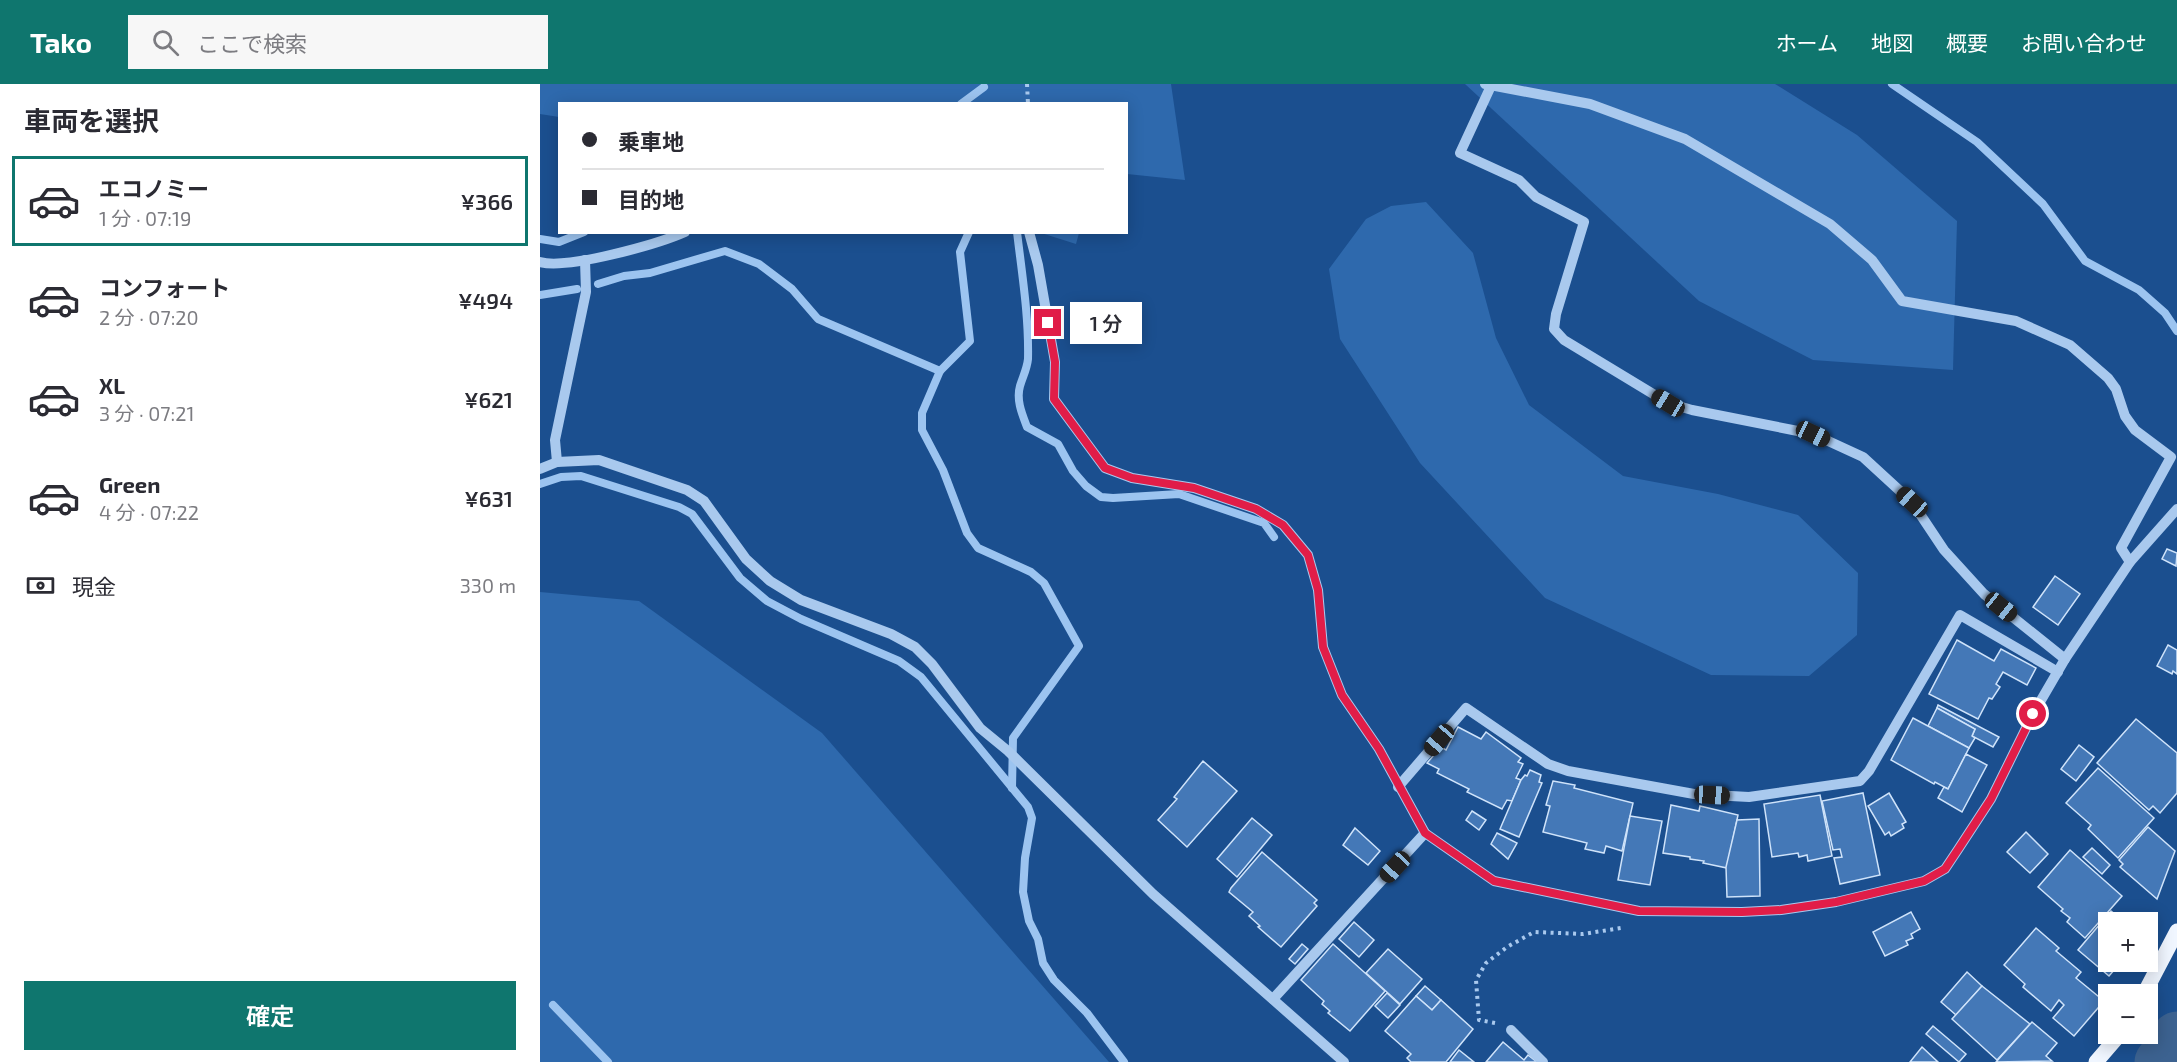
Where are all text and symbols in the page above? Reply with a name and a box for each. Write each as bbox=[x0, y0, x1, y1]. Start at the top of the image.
search box bbox=[128, 15, 548, 69]
text: Tako bbox=[30, 25, 92, 59]
icon: search bbox=[149, 26, 182, 59]
text: ここで検索 bbox=[197, 30, 307, 56]
text: ホーム bbox=[1776, 30, 1838, 55]
text: 地図 bbox=[1871, 30, 1913, 55]
text: 概要 bbox=[1946, 30, 1988, 55]
text: お問い合わせ bbox=[2021, 30, 2147, 55]
text: 車両を選択 bbox=[24, 104, 159, 136]
text: 乗車地 bbox=[618, 128, 684, 154]
icon: car bbox=[27, 174, 81, 228]
text: エコノミー bbox=[99, 175, 209, 201]
text: 目的地 bbox=[618, 186, 684, 212]
text: ¥366 bbox=[461, 188, 513, 214]
text: 1 分 · 07:19 bbox=[99, 206, 191, 230]
icon: car bbox=[27, 273, 81, 327]
text: コンフォート bbox=[99, 274, 230, 300]
text: ¥494 bbox=[458, 287, 513, 313]
callout: 1 分 bbox=[1069, 302, 1141, 344]
text: 2 分 · 07:20 bbox=[99, 305, 199, 329]
route end bbox=[1034, 309, 1061, 336]
text: 1 分 bbox=[1090, 311, 1122, 335]
icon: car bbox=[27, 372, 81, 426]
text: XL bbox=[99, 372, 125, 398]
text: ¥621 bbox=[464, 386, 513, 412]
car bbox=[1648, 386, 1688, 420]
text: 3 分 · 07:21 bbox=[99, 401, 194, 425]
car bbox=[1793, 418, 1833, 450]
icon: car bbox=[27, 471, 81, 525]
text: Green bbox=[99, 471, 161, 497]
car bbox=[1893, 483, 1931, 521]
text: ¥631 bbox=[464, 485, 513, 511]
text: 4 分 · 07:22 bbox=[99, 500, 199, 524]
icon: cash bbox=[24, 569, 57, 602]
text: 現金 bbox=[72, 573, 116, 599]
text: 330 m bbox=[460, 573, 516, 597]
car bbox=[1981, 589, 2021, 625]
route start bbox=[2019, 700, 2046, 727]
car bbox=[1420, 721, 1458, 759]
car bbox=[1694, 785, 1730, 805]
car bbox=[1376, 848, 1414, 886]
map controls bbox=[2098, 912, 2158, 1044]
button: + bbox=[2098, 912, 2158, 972]
button: 確定 bbox=[24, 981, 516, 1050]
button: − bbox=[2098, 984, 2158, 1044]

